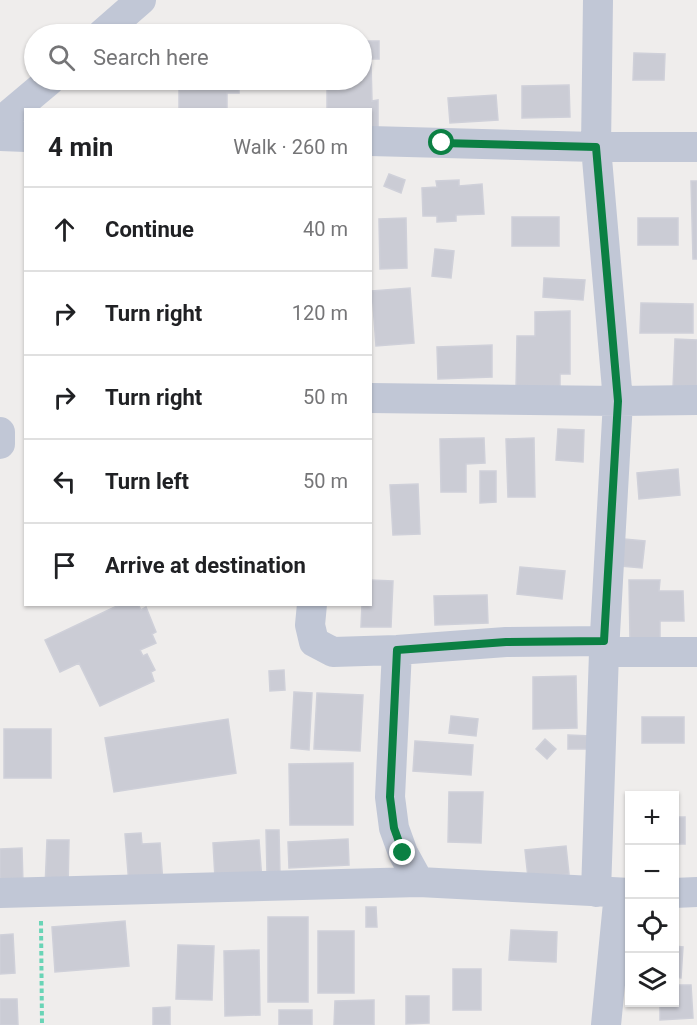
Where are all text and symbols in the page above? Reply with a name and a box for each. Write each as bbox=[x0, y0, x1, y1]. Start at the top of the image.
search box bbox=[24, 24, 372, 90]
icon: search bbox=[45, 41, 78, 74]
text: Search here bbox=[93, 45, 209, 70]
route start bbox=[428, 129, 454, 155]
text: 4 min bbox=[48, 132, 113, 162]
text: Walk · 260 m bbox=[233, 135, 348, 159]
icon: ahead bbox=[48, 213, 81, 246]
text: Continue bbox=[105, 217, 194, 242]
text: 40 m bbox=[303, 217, 348, 241]
icon: right bbox=[48, 297, 81, 330]
text: Turn right bbox=[105, 301, 202, 326]
text: 120 m bbox=[292, 301, 348, 325]
icon: right bbox=[48, 381, 81, 414]
text: Turn right bbox=[105, 385, 202, 410]
text: 50 m bbox=[303, 385, 348, 409]
icon: left bbox=[48, 465, 81, 498]
text: Turn left bbox=[105, 469, 189, 494]
text: 50 m bbox=[303, 469, 348, 493]
icon: arrive bbox=[48, 549, 81, 582]
text: Arrive at destination bbox=[105, 553, 306, 578]
map controls bbox=[625, 791, 679, 1007]
button: + bbox=[625, 791, 679, 845]
route end bbox=[389, 839, 415, 865]
button: − bbox=[625, 845, 679, 899]
button: locate bbox=[625, 899, 679, 953]
button: layers bbox=[625, 953, 679, 1007]

